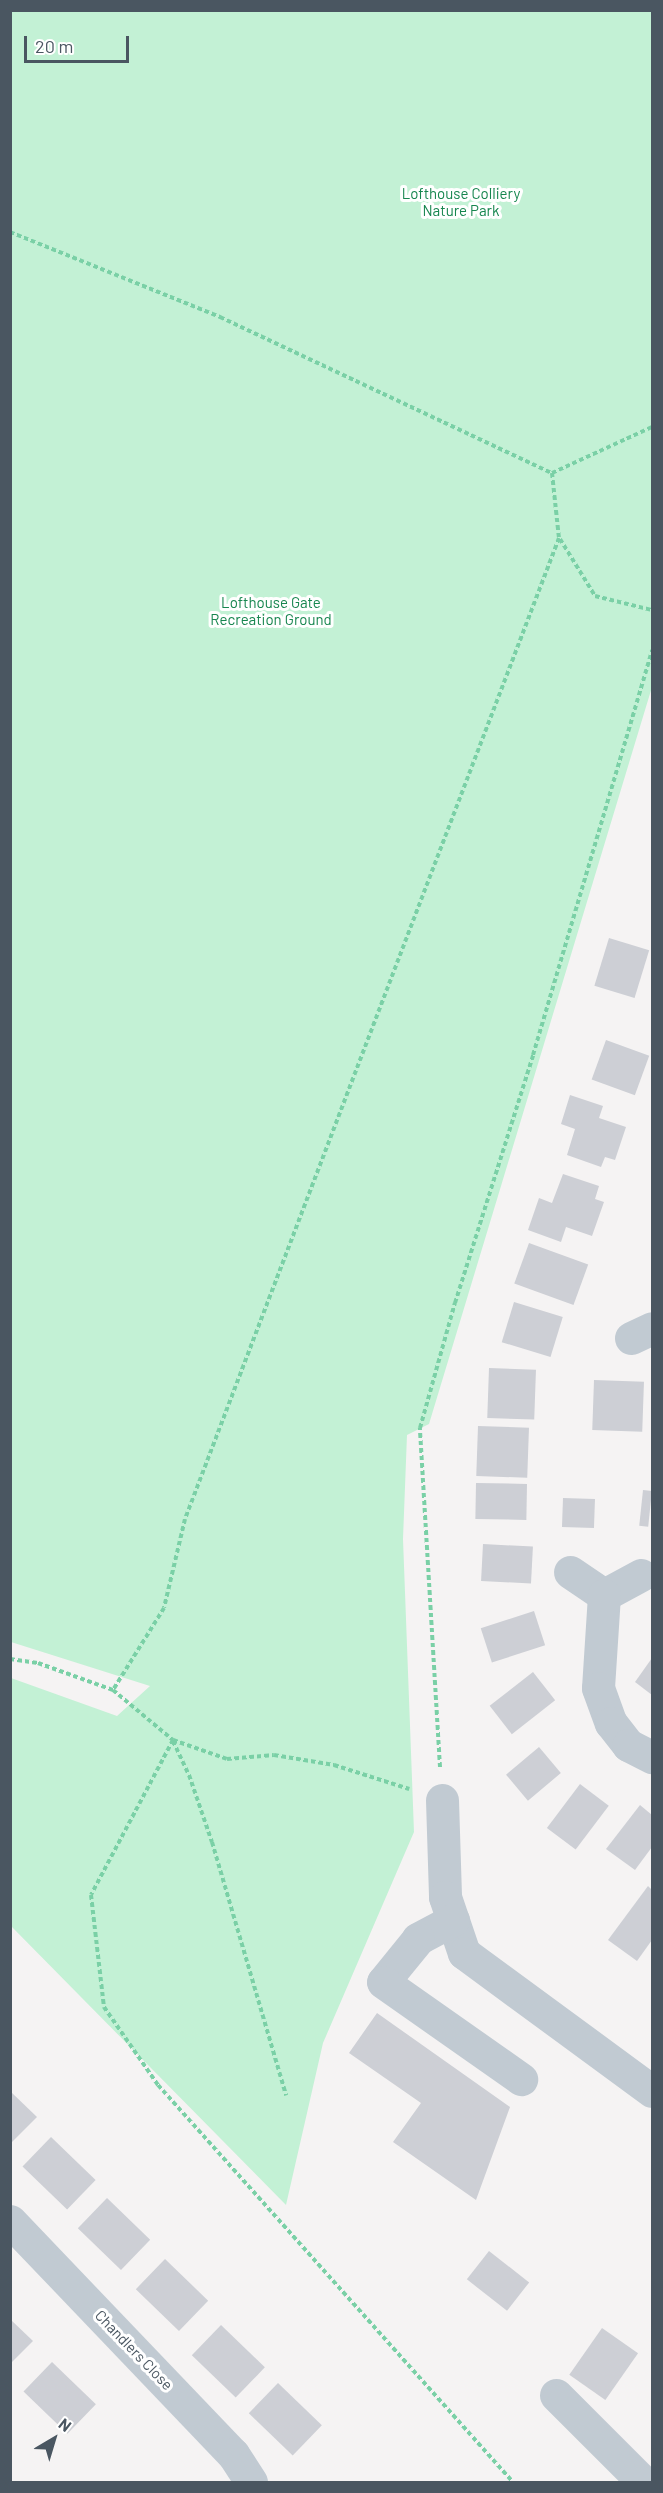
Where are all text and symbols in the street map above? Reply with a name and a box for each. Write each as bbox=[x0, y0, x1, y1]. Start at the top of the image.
scale bar bbox=[27, 24, 132, 62]
text: 20 m bbox=[35, 35, 73, 57]
park label: Lofthouse Colliery Nature Park bbox=[402, 184, 520, 219]
park label: Lofthouse Gate Recreation Ground bbox=[210, 593, 332, 628]
street label: Chandlers Close bbox=[91, 2306, 177, 2394]
north arrow bbox=[24, 2409, 84, 2469]
text: N bbox=[55, 2414, 75, 2435]

